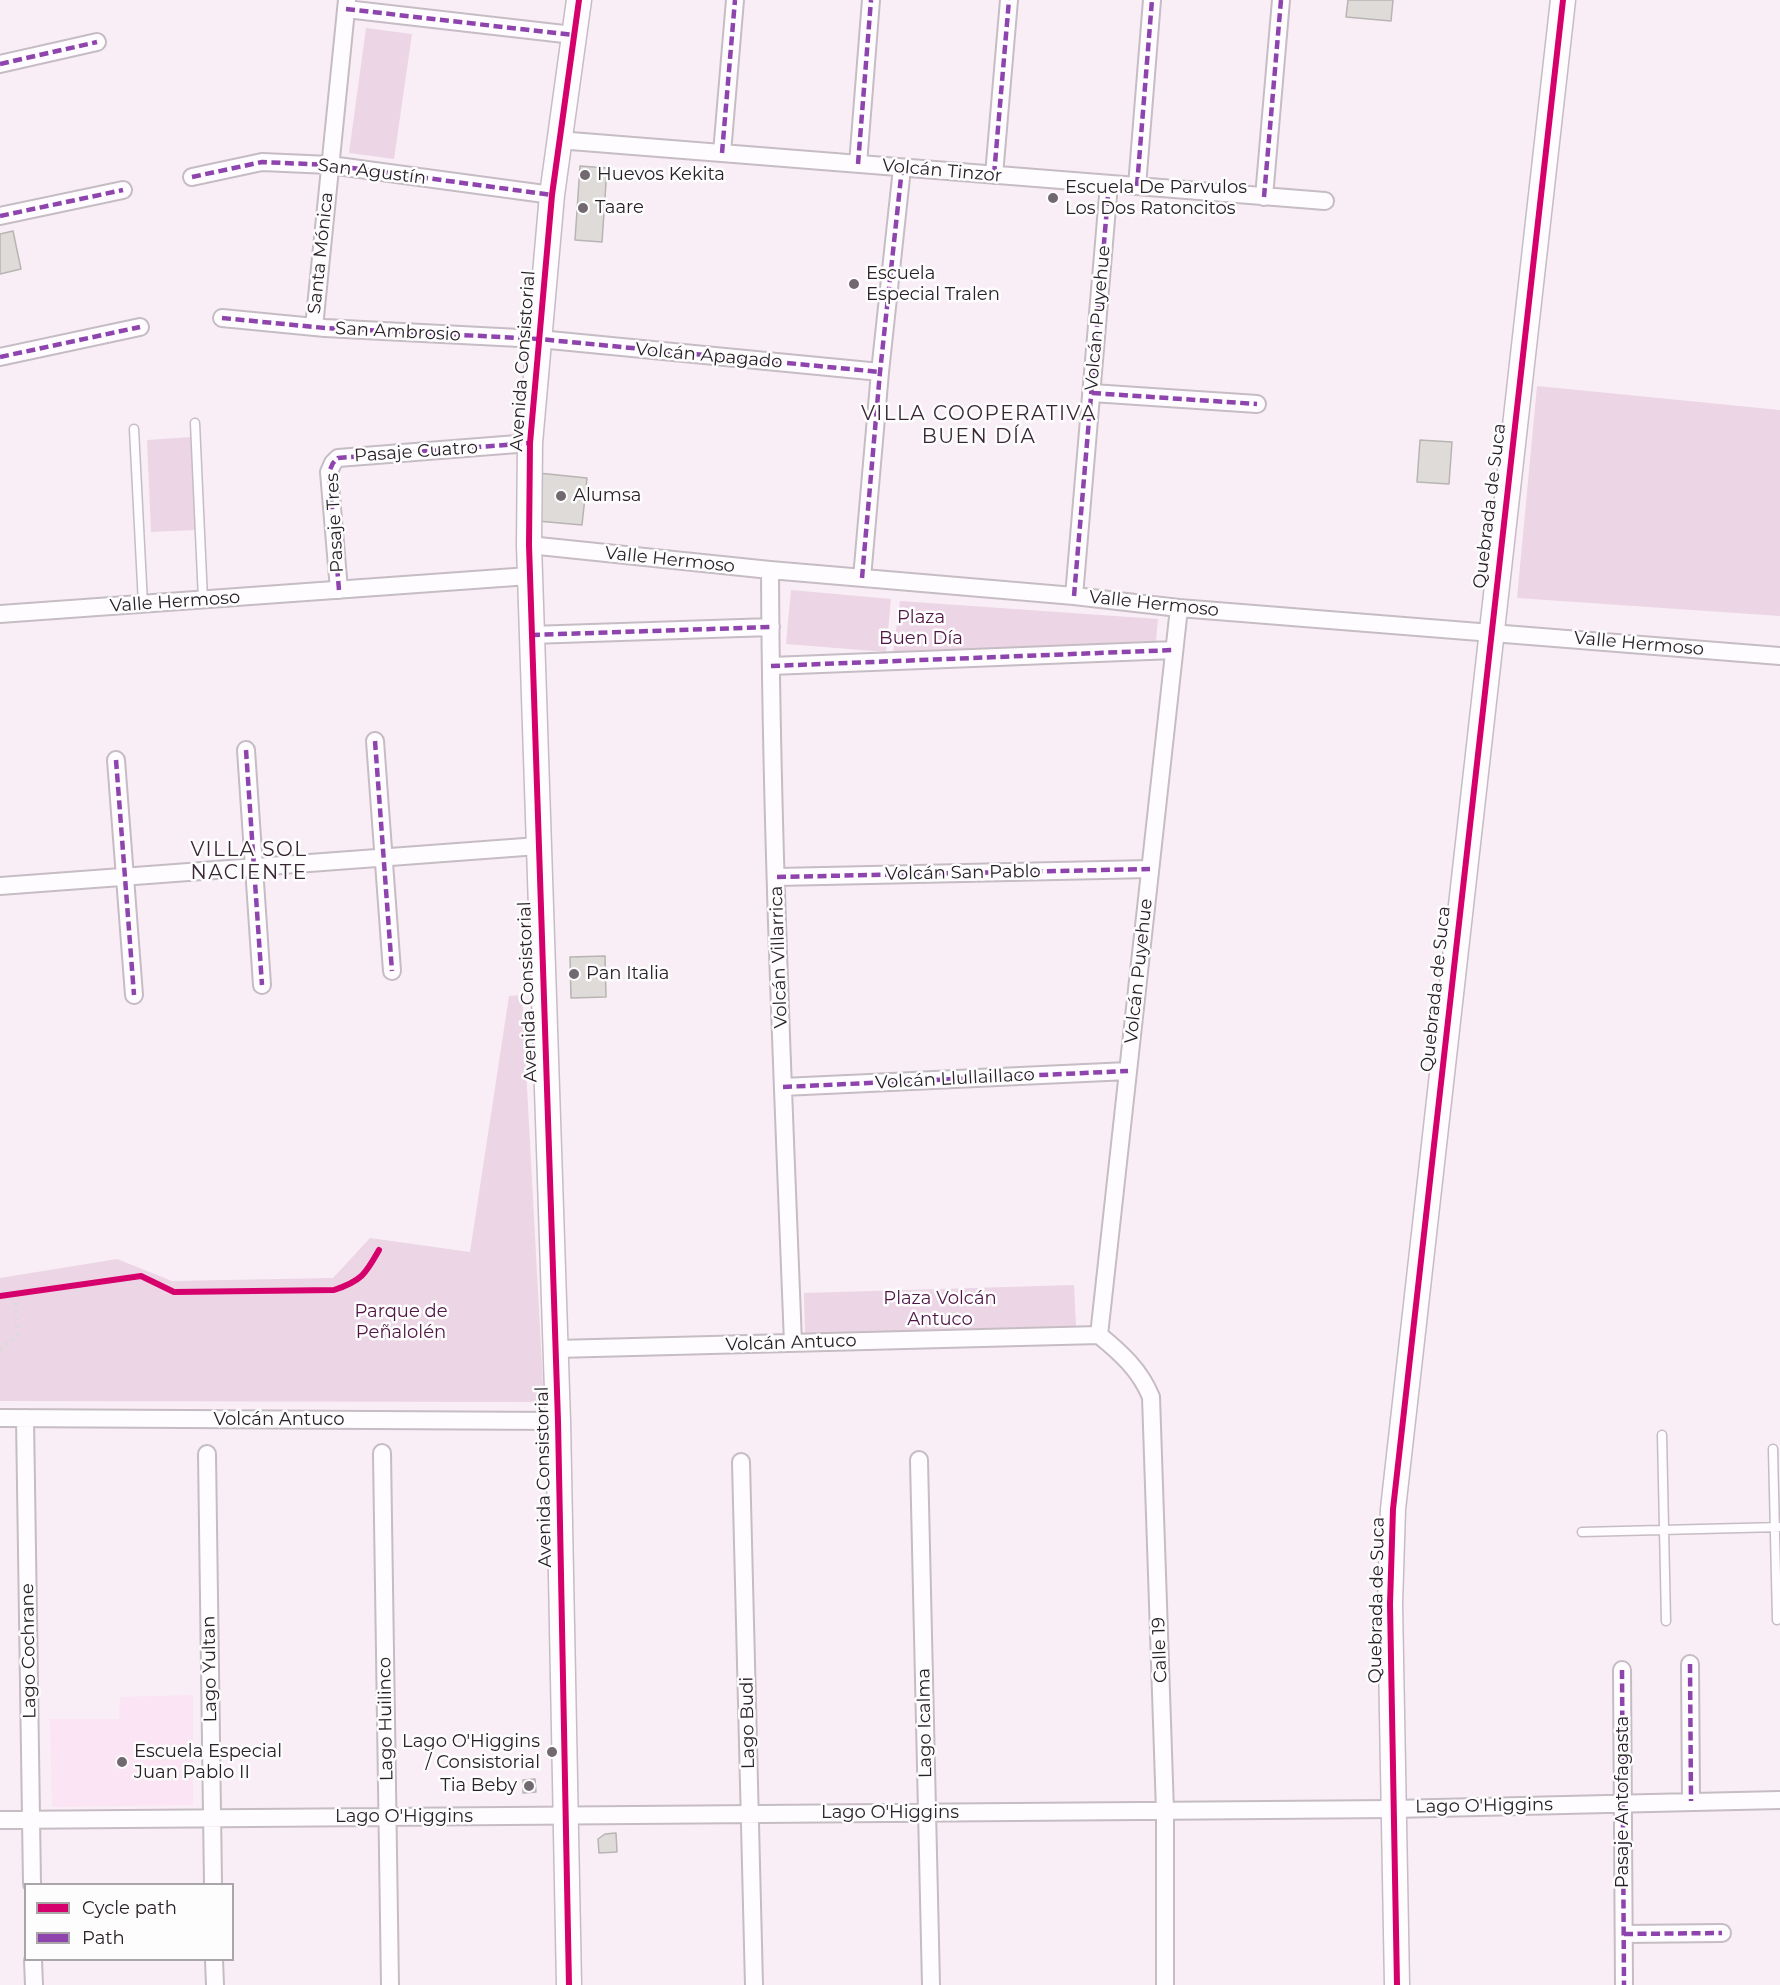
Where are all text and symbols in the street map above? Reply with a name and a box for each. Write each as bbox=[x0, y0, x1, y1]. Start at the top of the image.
street label: San Agustín bbox=[317, 155, 427, 189]
street label: Volcán Tinzor bbox=[881, 155, 1003, 187]
place label: Huevos Kekita bbox=[597, 164, 725, 186]
marker: Huevos Kekita bbox=[578, 168, 592, 182]
place label: Escuela De Parvulos Los Dos Ratoncitos bbox=[1065, 177, 1247, 219]
street label: Santa Mónica bbox=[304, 191, 338, 315]
marker: Escuela De Parvulos Los Dos Ratoncitos bbox=[1046, 191, 1060, 205]
place label: Taare bbox=[595, 197, 644, 219]
marker: Taare bbox=[576, 201, 590, 215]
street label: Volcán Puyehue bbox=[1081, 244, 1115, 392]
place label: Escuela Especial Tralen bbox=[866, 263, 1000, 306]
street label: Avenida Consistorial bbox=[506, 270, 540, 452]
marker: Escuela Especial Tralen bbox=[847, 277, 861, 291]
street label: San Ambrosio bbox=[335, 318, 461, 346]
street label: Volcán Apagado bbox=[635, 339, 783, 373]
district label: VILLA COOPERATIVA BUEN DÍA bbox=[861, 402, 1097, 449]
street label: Quebrada de Suca bbox=[1469, 422, 1511, 590]
street label: Pasaje Cuatro bbox=[353, 437, 479, 467]
street label: Pasaje Tres bbox=[322, 473, 348, 573]
place label: Alumsa bbox=[573, 485, 641, 507]
marker: Alumsa bbox=[554, 489, 568, 503]
street label: Valle Hermoso bbox=[604, 542, 736, 578]
street label: Valle Hermoso bbox=[1088, 586, 1220, 622]
street label: Valle Hermoso bbox=[109, 587, 241, 617]
park label: Plaza Buen Día bbox=[879, 607, 963, 650]
street label: Valle Hermoso bbox=[1573, 628, 1705, 660]
district label: VILLA SOL NACIENTE bbox=[190, 838, 308, 885]
street label: Volcán San Pablo bbox=[885, 861, 1041, 885]
street label: Volcán Villarrica bbox=[766, 885, 792, 1029]
street label: Volcán Puyehue bbox=[1121, 897, 1157, 1045]
street label: Avenida Consistorial bbox=[514, 901, 542, 1083]
street label: Quebrada de Suca bbox=[1417, 905, 1455, 1073]
place label: Pan Italia bbox=[586, 963, 669, 985]
marker: Pan Italia bbox=[567, 967, 581, 981]
street label: Volcán Llullaillaco bbox=[875, 1064, 1035, 1094]
park label: Plaza Volcán Antuco bbox=[883, 1288, 997, 1330]
park label: Parque de Peñalolén bbox=[354, 1301, 448, 1344]
street label: Volcán Antuco bbox=[725, 1330, 857, 1356]
street label: Avenida Consistorial bbox=[532, 1386, 556, 1568]
street label: Volcán Antuco bbox=[213, 1409, 345, 1431]
street label: Quebrada de Suca bbox=[1365, 1517, 1389, 1683]
street label: Lago Cochrane bbox=[17, 1583, 41, 1719]
street label: Lago Yultan bbox=[198, 1615, 222, 1723]
street label: Calle 19 bbox=[1148, 1617, 1172, 1683]
street label: Lago Huilinco bbox=[374, 1657, 398, 1781]
street label: Lago Icalma bbox=[913, 1668, 937, 1778]
street label: Lago Budi bbox=[736, 1677, 760, 1769]
street label: Pasaje Antofagasta bbox=[1612, 1716, 1634, 1888]
place label: Lago O'Higgins / Consistorial bbox=[402, 1731, 540, 1774]
place label: Escuela Especial Juan Pablo II bbox=[134, 1741, 282, 1784]
marker: Lago O'Higgins / Consistorial bbox=[545, 1745, 559, 1759]
marker: Escuela Especial Juan Pablo II bbox=[115, 1755, 129, 1769]
place label: Tia Beby bbox=[440, 1775, 517, 1797]
marker: Tia Beby bbox=[522, 1779, 536, 1793]
street label: Lago O'Higgins bbox=[1415, 1794, 1553, 1818]
street label: Lago O'Higgins bbox=[821, 1802, 959, 1824]
street label: Lago O'Higgins bbox=[335, 1806, 473, 1828]
legend bbox=[24, 1883, 234, 1961]
text: Cycle path bbox=[82, 1897, 177, 1919]
text: Path bbox=[82, 1927, 125, 1949]

